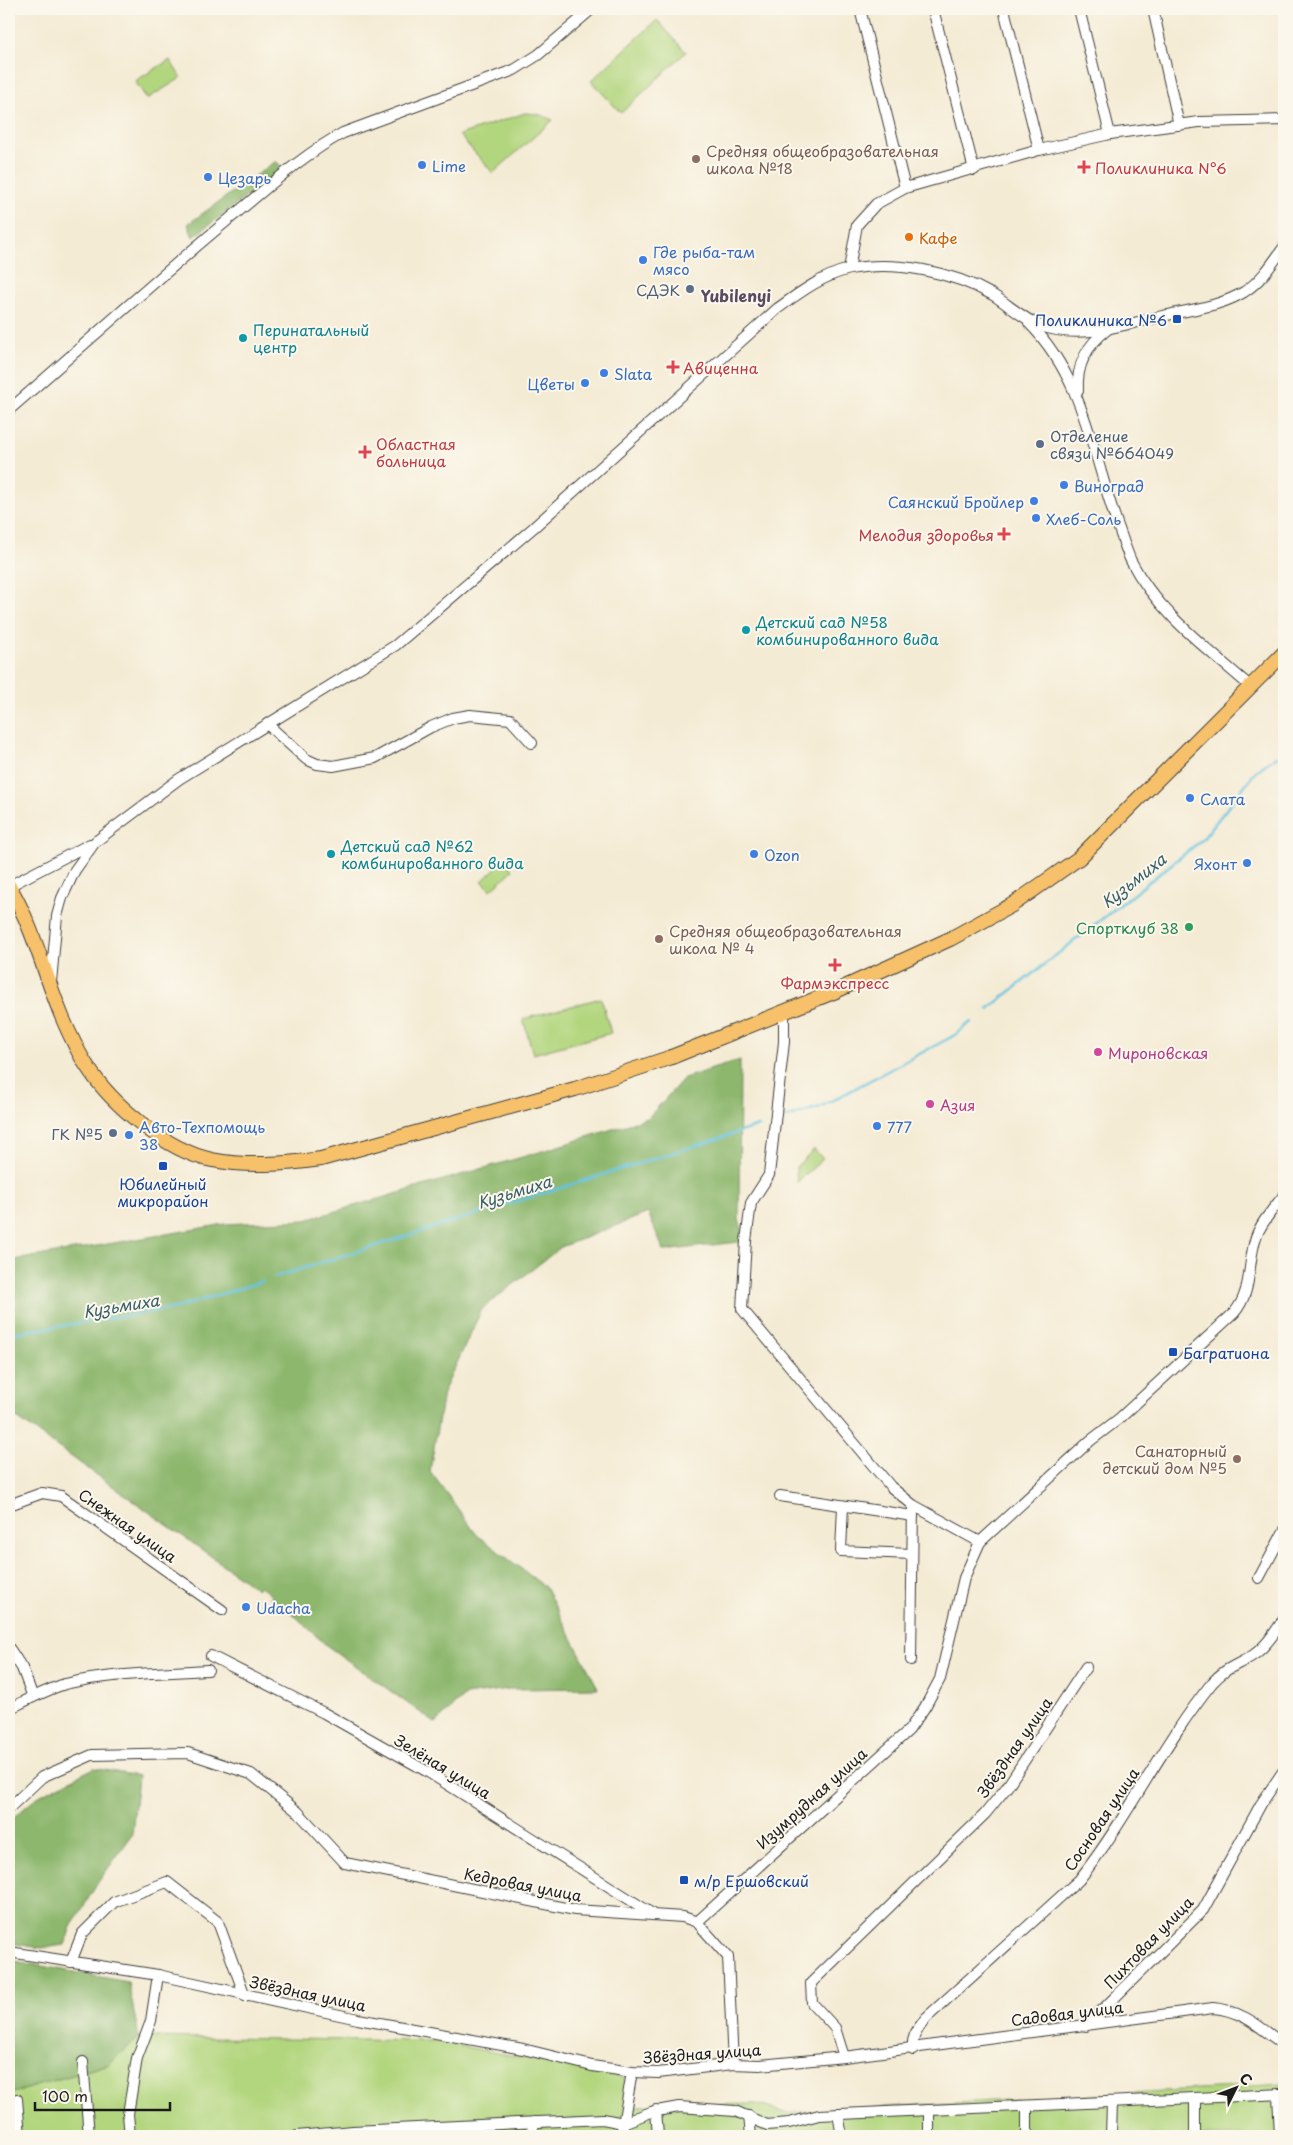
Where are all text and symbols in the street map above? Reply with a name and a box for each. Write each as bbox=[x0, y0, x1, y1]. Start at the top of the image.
place label: Средняя общеобразовательная школа №18 bbox=[706, 139, 939, 179]
marker: Средняя общеобразовательная школа №18 bbox=[690, 153, 702, 165]
place label: Lime bbox=[432, 154, 466, 177]
place label: Поликлиника N°6 bbox=[1095, 156, 1227, 179]
marker: Lime bbox=[416, 159, 428, 171]
marker: Поликлиника N°6 bbox=[1077, 160, 1091, 174]
place label: Цезарь bbox=[218, 166, 272, 189]
marker: Цезарь bbox=[202, 171, 214, 183]
place label: Кафе bbox=[919, 226, 957, 249]
marker: Кафе bbox=[903, 231, 915, 243]
place label: Где рыба-там мясо bbox=[653, 240, 755, 280]
marker: Где рыба-там мясо bbox=[637, 254, 649, 266]
place label: СДЭК bbox=[636, 278, 680, 301]
marker: СДЭК bbox=[684, 283, 696, 295]
district label: Yubilenyi bbox=[701, 283, 771, 307]
place label: Поликлиника №6 bbox=[1035, 308, 1167, 331]
marker: Поликлиника №6 bbox=[1171, 313, 1183, 325]
place label: Перинатальный центр bbox=[253, 318, 369, 358]
marker: Перинатальный центр bbox=[237, 332, 249, 344]
place label: Авиценна bbox=[683, 356, 759, 379]
marker: Авиценна bbox=[667, 361, 679, 373]
place label: Slata bbox=[614, 362, 653, 385]
marker: Slata bbox=[598, 367, 610, 379]
place label: Цветы bbox=[527, 372, 575, 395]
marker: Цветы bbox=[579, 377, 591, 389]
place label: Отделение связи №664049 bbox=[1050, 424, 1174, 464]
place label: Областная больница bbox=[376, 432, 456, 472]
marker: Отделение связи №664049 bbox=[1034, 438, 1046, 450]
marker: Областная больница bbox=[358, 445, 372, 459]
place label: Виноград bbox=[1074, 474, 1144, 497]
marker: Виноград bbox=[1058, 479, 1070, 491]
place label: Саянский Бройлер bbox=[888, 490, 1024, 513]
marker: Саянский Бройлер bbox=[1028, 495, 1040, 507]
place label: Хлеб-Соль bbox=[1046, 507, 1121, 530]
marker: Хлеб-Соль bbox=[1030, 512, 1042, 524]
place label: Мелодия здоровья bbox=[859, 523, 994, 546]
marker: Мелодия здоровья bbox=[998, 528, 1010, 540]
place label: Детский сад №58 комбинированного вида bbox=[755, 610, 939, 650]
marker: Детский сад №58 комбинированного вида bbox=[740, 624, 752, 636]
place label: Слата bbox=[1200, 787, 1246, 810]
marker: Слата bbox=[1184, 792, 1196, 804]
place label: Детский сад №62 комбинированного вида bbox=[340, 834, 524, 874]
place label: Ozon bbox=[764, 843, 800, 866]
water label: Кузьмиха bbox=[1095, 846, 1171, 913]
marker: Детский сад №62 комбинированного вида bbox=[325, 848, 337, 860]
marker: Ozon bbox=[748, 848, 760, 860]
place label: Яхонт bbox=[1194, 852, 1238, 875]
marker: Яхонт bbox=[1241, 857, 1253, 869]
place label: Спортклуб 38 bbox=[1076, 916, 1179, 939]
place label: Средняя общеобразовательная школа № 4 bbox=[669, 919, 902, 959]
marker: Спортклуб 38 bbox=[1183, 921, 1195, 933]
marker: Средняя общеобразовательная школа № 4 bbox=[653, 933, 665, 945]
marker: Фармэкспресс bbox=[829, 959, 841, 971]
place label: Фармэкспресс bbox=[781, 971, 890, 994]
place label: Мироновская bbox=[1108, 1041, 1208, 1064]
marker: Мироновская bbox=[1092, 1046, 1104, 1058]
place label: Азия bbox=[940, 1093, 975, 1116]
marker: Азия bbox=[924, 1098, 936, 1110]
place label: Авто-Техпомощь 38 bbox=[139, 1115, 265, 1155]
place label: 777 bbox=[887, 1115, 913, 1138]
marker: 777 bbox=[871, 1120, 883, 1132]
place label: ГК №5 bbox=[51, 1122, 103, 1145]
marker: ГК №5 bbox=[107, 1127, 119, 1139]
marker: Авто-Техпомощь 38 bbox=[123, 1129, 135, 1141]
marker: Юбилейный микрорайон bbox=[157, 1160, 169, 1172]
water label: Кузьмиха bbox=[474, 1168, 555, 1214]
place label: Юбилейный микрорайон bbox=[117, 1172, 209, 1212]
water label: Кузьмиха bbox=[81, 1287, 162, 1323]
place label: Багратиона bbox=[1183, 1341, 1270, 1364]
marker: Багратиона bbox=[1167, 1346, 1179, 1358]
place label: Санаторный детский дом №5 bbox=[1102, 1439, 1227, 1479]
marker: Санаторный детский дом №5 bbox=[1231, 1453, 1243, 1465]
street label: Снежная улица bbox=[74, 1482, 182, 1568]
place label: Udacha bbox=[256, 1596, 311, 1619]
marker: Udacha bbox=[240, 1601, 252, 1613]
street label: Звёздная улица bbox=[971, 1692, 1058, 1802]
street label: Зелёная улица bbox=[390, 1728, 496, 1804]
street label: Изумрудная улица bbox=[751, 1742, 872, 1854]
street label: Сосновая улица bbox=[1058, 1762, 1145, 1875]
street label: Кедровая улица bbox=[462, 1861, 584, 1907]
place label: м/р Ершовский bbox=[694, 1869, 809, 1892]
marker: м/р Ершовский bbox=[678, 1874, 690, 1886]
street label: Пихтовая улица bbox=[1098, 1890, 1198, 1993]
street label: Звёздная улица bbox=[248, 1969, 369, 2017]
street label: Садовая улица bbox=[1010, 1995, 1125, 2031]
street label: Звёздная улица bbox=[642, 2037, 762, 2069]
north arrow bbox=[1210, 2062, 1260, 2112]
text: С bbox=[1235, 2068, 1257, 2090]
scale bar bbox=[35, 2080, 170, 2112]
text: 100 m bbox=[42, 2084, 88, 2107]

